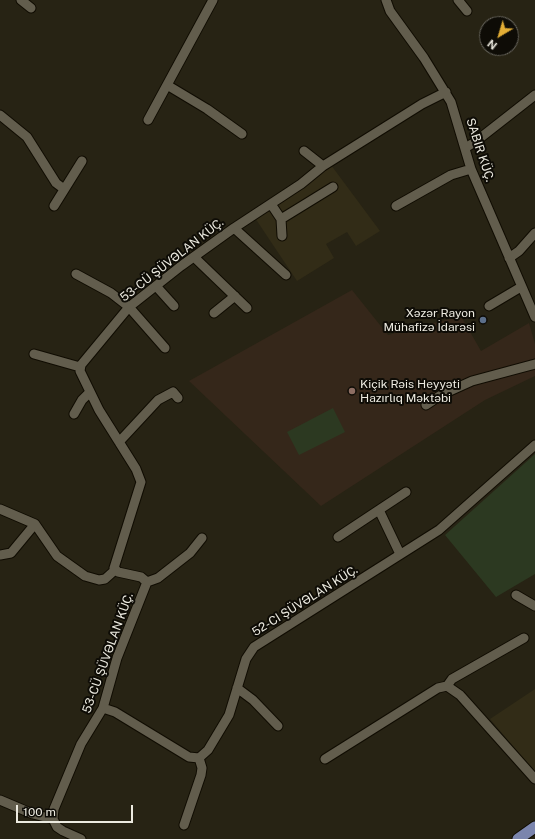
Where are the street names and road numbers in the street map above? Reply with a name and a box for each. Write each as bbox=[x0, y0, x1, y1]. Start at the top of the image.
street label: SABIR KÜÇ. bbox=[463, 116, 497, 184]
street label: 53-CÜ ŞÜVƏLAN KÜÇ. bbox=[117, 215, 227, 305]
street label: 52-CI ŞÜVƏLAN KÜÇ. bbox=[249, 563, 361, 639]
street label: 53-CÜ ŞÜVƏLAN KÜÇ. bbox=[79, 591, 137, 715]

